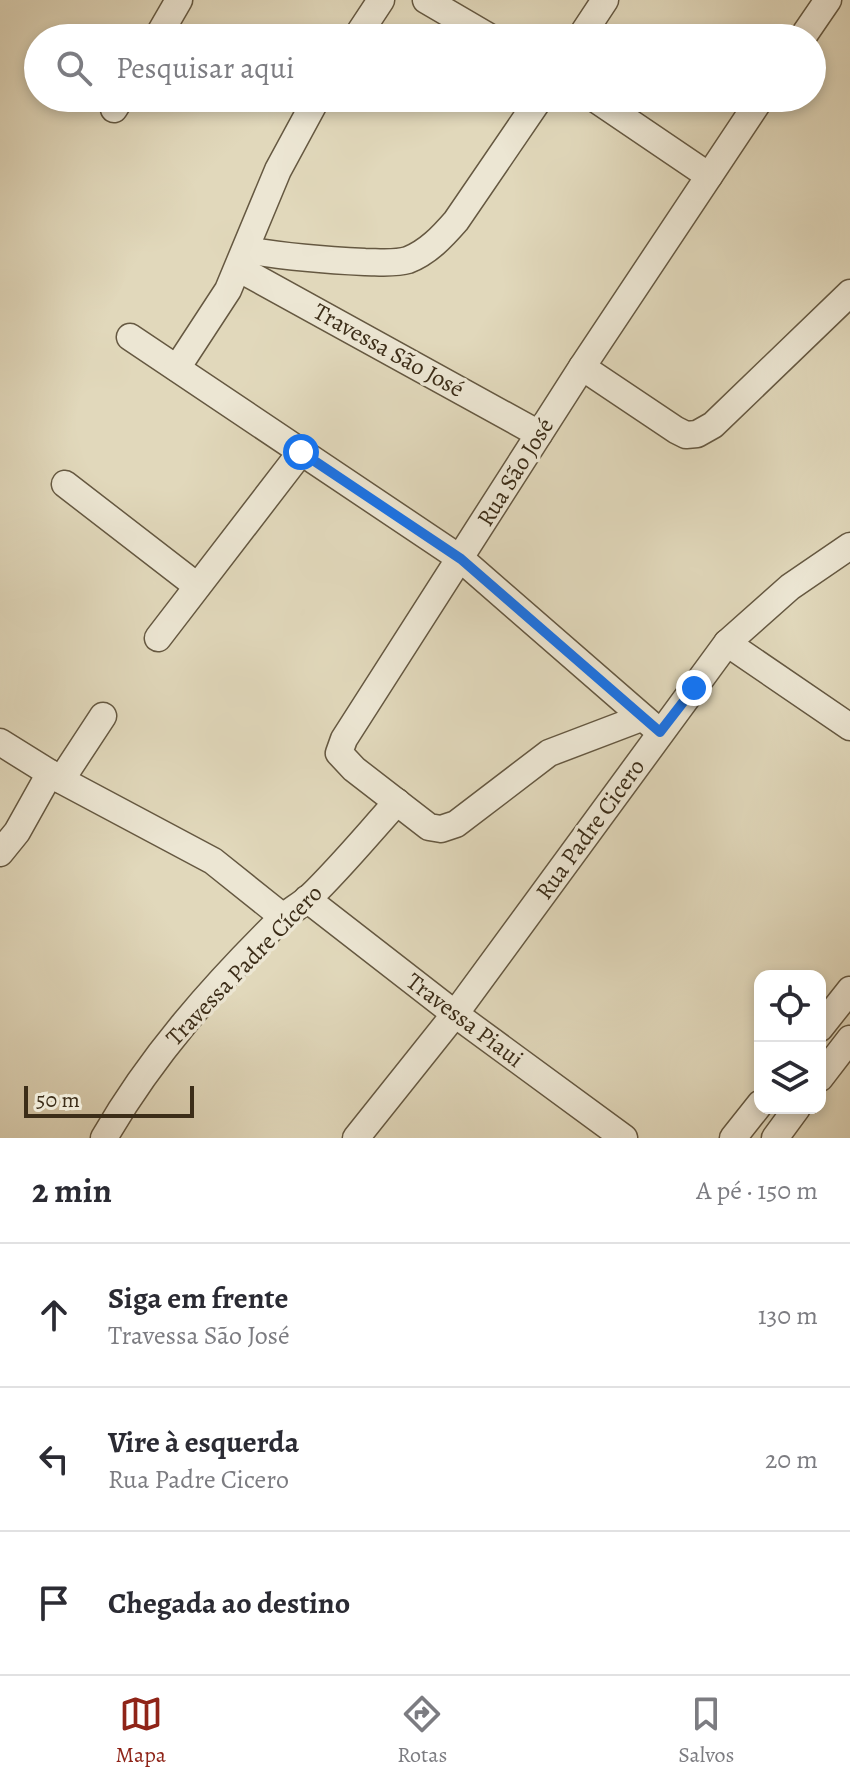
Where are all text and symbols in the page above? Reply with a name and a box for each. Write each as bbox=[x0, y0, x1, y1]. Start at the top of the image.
search box bbox=[24, 24, 826, 112]
icon: search bbox=[52, 46, 96, 90]
text: Pesquisar aqui bbox=[116, 48, 294, 88]
street label: Travessa São José bbox=[308, 295, 470, 405]
street label: Rua São José bbox=[469, 412, 561, 532]
route start bbox=[283, 434, 319, 470]
route end bbox=[676, 670, 712, 706]
street label: Rua Padre Cicero bbox=[528, 752, 652, 906]
street label: Travessa Padre Cícero bbox=[159, 877, 329, 1053]
street label: Travessa Piaui bbox=[400, 965, 530, 1075]
map controls bbox=[754, 970, 826, 1114]
button: locate bbox=[754, 970, 826, 1042]
button: layers bbox=[754, 1042, 826, 1114]
scale bar bbox=[24, 1082, 194, 1118]
text: 50 m bbox=[36, 1085, 80, 1115]
text: 2 min bbox=[32, 1167, 112, 1214]
text: A pé · 150 m bbox=[696, 1173, 818, 1208]
text: Siga em frente bbox=[108, 1278, 288, 1318]
icon: ahead bbox=[32, 1293, 76, 1337]
text: 130 m bbox=[758, 1298, 818, 1333]
text: Travessa São José bbox=[108, 1318, 290, 1353]
text: Vire à esquerda bbox=[108, 1422, 299, 1462]
icon: left bbox=[32, 1437, 76, 1481]
text: 20 m bbox=[765, 1442, 818, 1477]
text: Rua Padre Cicero bbox=[108, 1462, 289, 1497]
icon: arrive bbox=[32, 1581, 76, 1625]
text: Chegada ao destino bbox=[108, 1583, 350, 1623]
tab: Mapa bbox=[116, 1692, 166, 1770]
tab: Rotas bbox=[397, 1692, 447, 1770]
tab: Salvos bbox=[678, 1692, 734, 1770]

